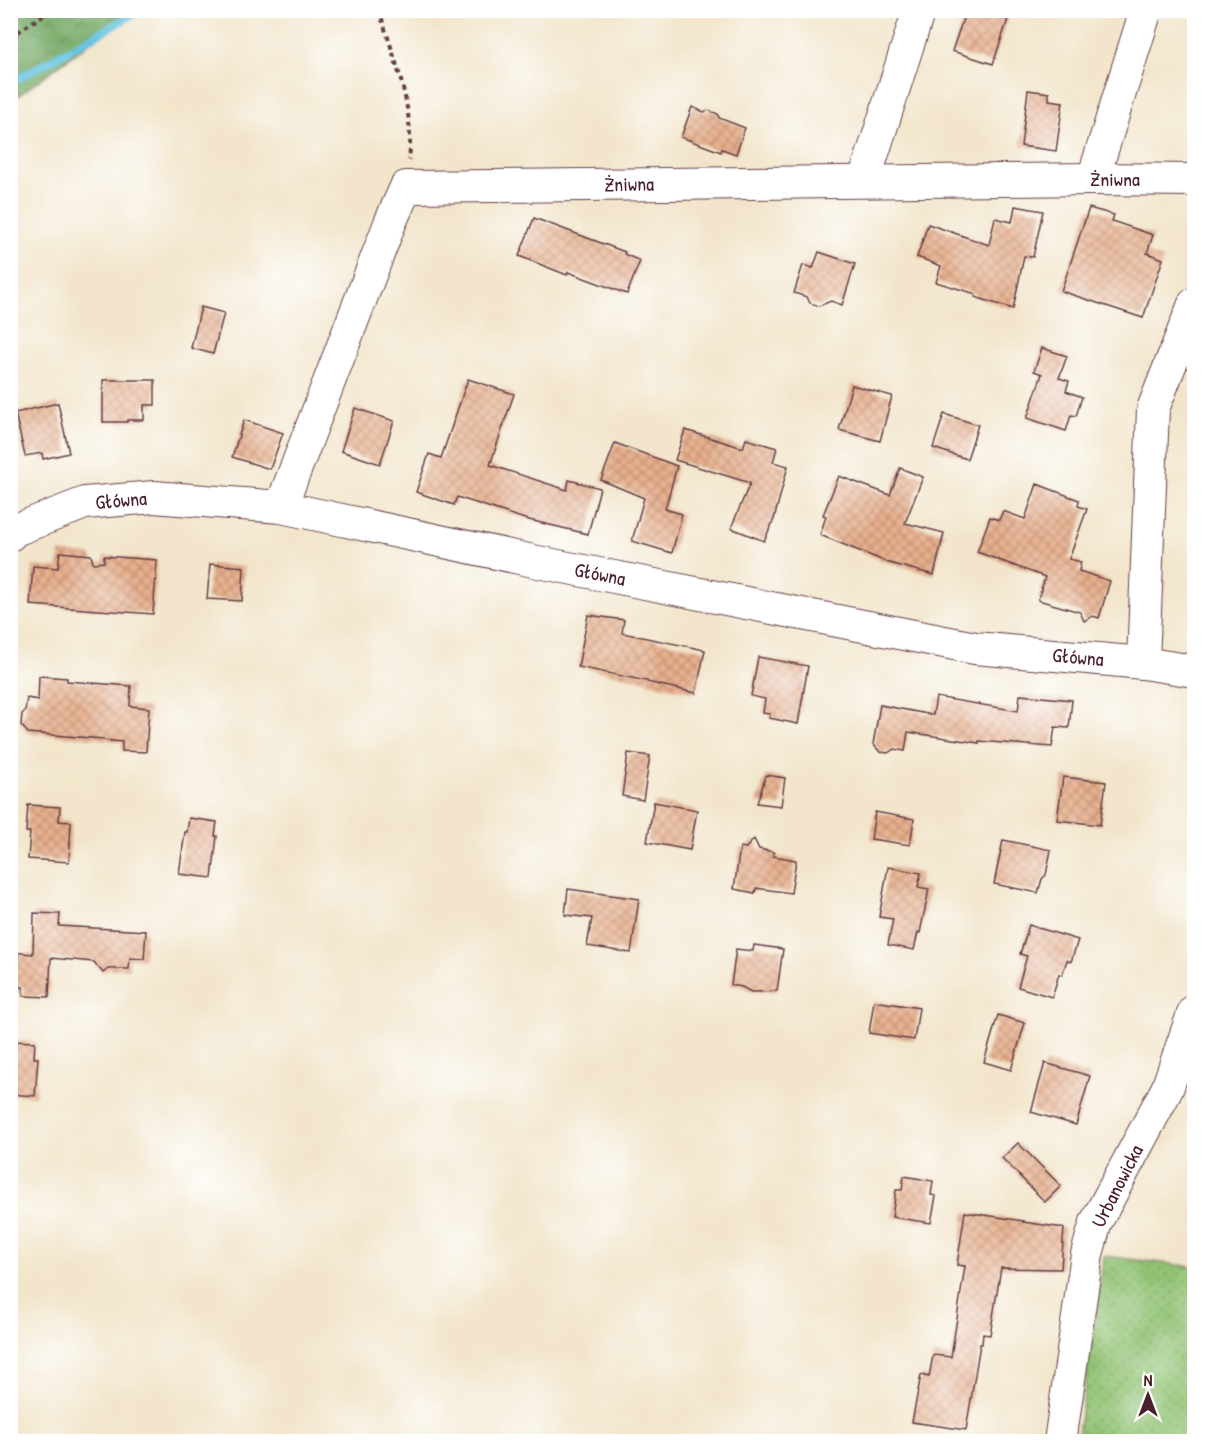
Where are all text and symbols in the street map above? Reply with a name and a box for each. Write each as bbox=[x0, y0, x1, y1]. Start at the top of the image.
street label: Żniwna bbox=[1090, 165, 1140, 192]
street label: Żniwna bbox=[604, 170, 654, 197]
street label: Główna bbox=[94, 484, 148, 515]
street label: Główna bbox=[572, 555, 628, 592]
street label: Główna bbox=[1051, 641, 1105, 672]
street label: Urbanowicka bbox=[1084, 1140, 1149, 1232]
north arrow bbox=[1118, 1365, 1178, 1425]
text: N bbox=[1144, 1369, 1153, 1391]

